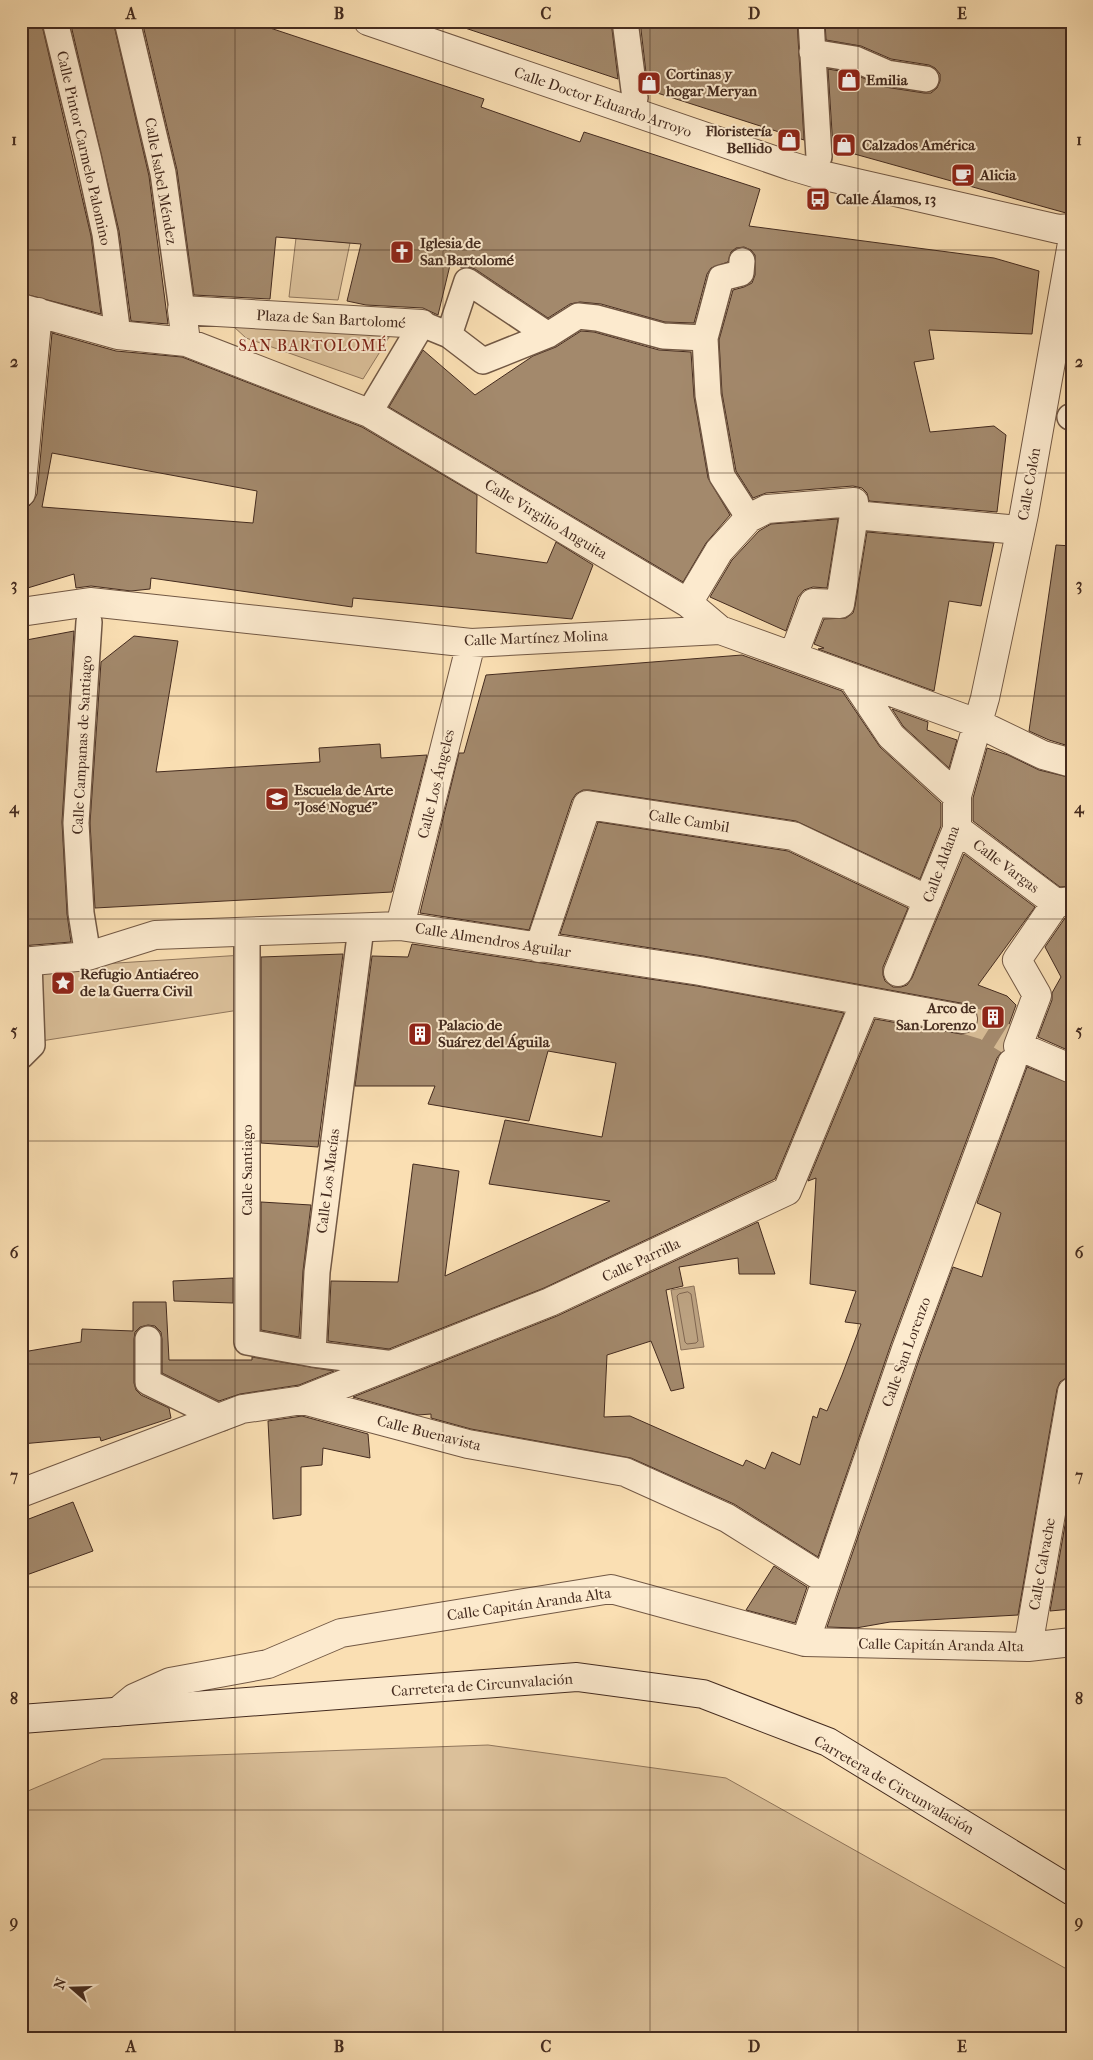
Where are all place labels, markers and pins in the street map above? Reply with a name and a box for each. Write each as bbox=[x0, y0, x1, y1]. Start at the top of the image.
place label: Cortinas y hogar Meryan bbox=[665, 65, 758, 100]
shop icon: Emilia bbox=[836, 67, 862, 93]
shop icon: Cortinas y hogar Meryan bbox=[636, 70, 662, 96]
place label: Emilia bbox=[866, 71, 909, 89]
place label: Floristería Bellido bbox=[704, 122, 773, 157]
shop icon: Floristería Bellido bbox=[776, 127, 802, 153]
shop icon: Calzados América bbox=[831, 132, 857, 158]
place label: Calzados América bbox=[862, 136, 976, 154]
cafe icon: Alicia bbox=[950, 162, 976, 188]
place label: Alicia bbox=[979, 166, 1017, 184]
bus stop icon: Calle Álamos, 13 bbox=[805, 186, 831, 212]
place label: Calle Álamos, 13 bbox=[836, 190, 936, 208]
place label: Iglesia de San Bartolomé bbox=[420, 234, 515, 269]
church icon: Iglesia de San Bartolomé bbox=[389, 239, 415, 265]
place label: Escuela de Arte "José Nogué" bbox=[294, 781, 394, 816]
school or university icon: Escuela de Arte "José Nogué" bbox=[264, 786, 290, 812]
place label: Refugio Antiaéreo de la Guerra Civil bbox=[80, 965, 199, 1000]
place icon: Refugio Antiaéreo de la Guerra Civil bbox=[50, 970, 76, 996]
place label: Arco de San Lorenzo bbox=[896, 999, 977, 1034]
building icon: Arco de San Lorenzo bbox=[980, 1004, 1006, 1030]
place label: Palacio de Suárez del Águila bbox=[438, 1016, 551, 1051]
building icon: Palacio de Suárez del Águila bbox=[407, 1021, 433, 1047]

